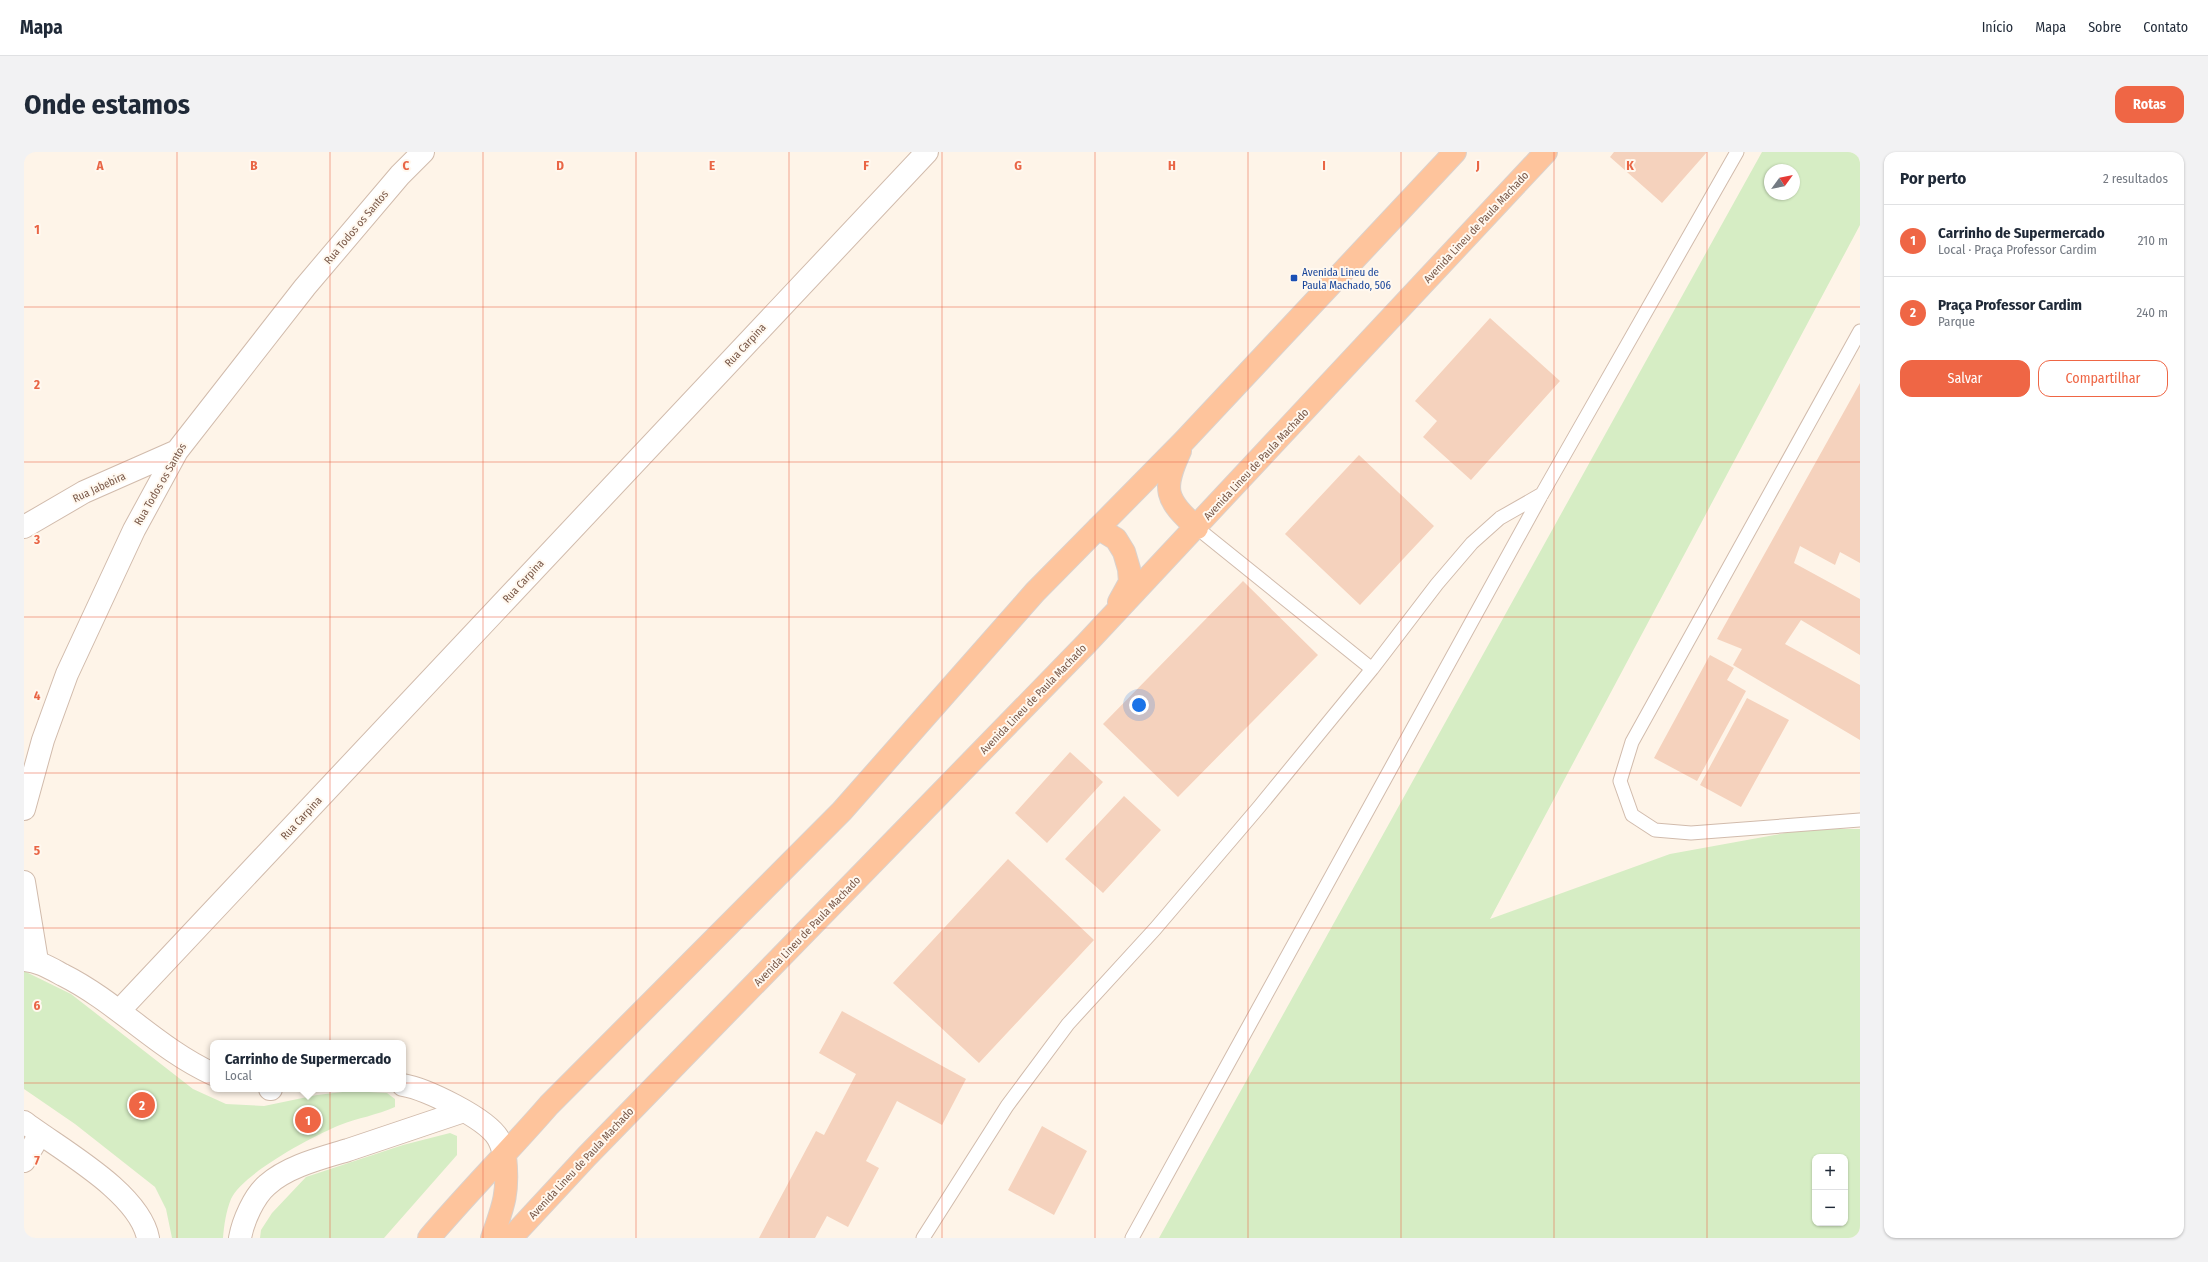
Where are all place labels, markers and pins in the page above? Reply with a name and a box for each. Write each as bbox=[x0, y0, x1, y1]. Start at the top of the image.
place label: Avenida Lineu de Paula Machado, 506 bbox=[1302, 266, 1391, 292]
marker: Avenida Lineu de Paula Machado, 506 bbox=[1289, 273, 1299, 283]
pin: 2 bbox=[129, 1090, 155, 1120]
pin: 1 bbox=[295, 1105, 321, 1135]

